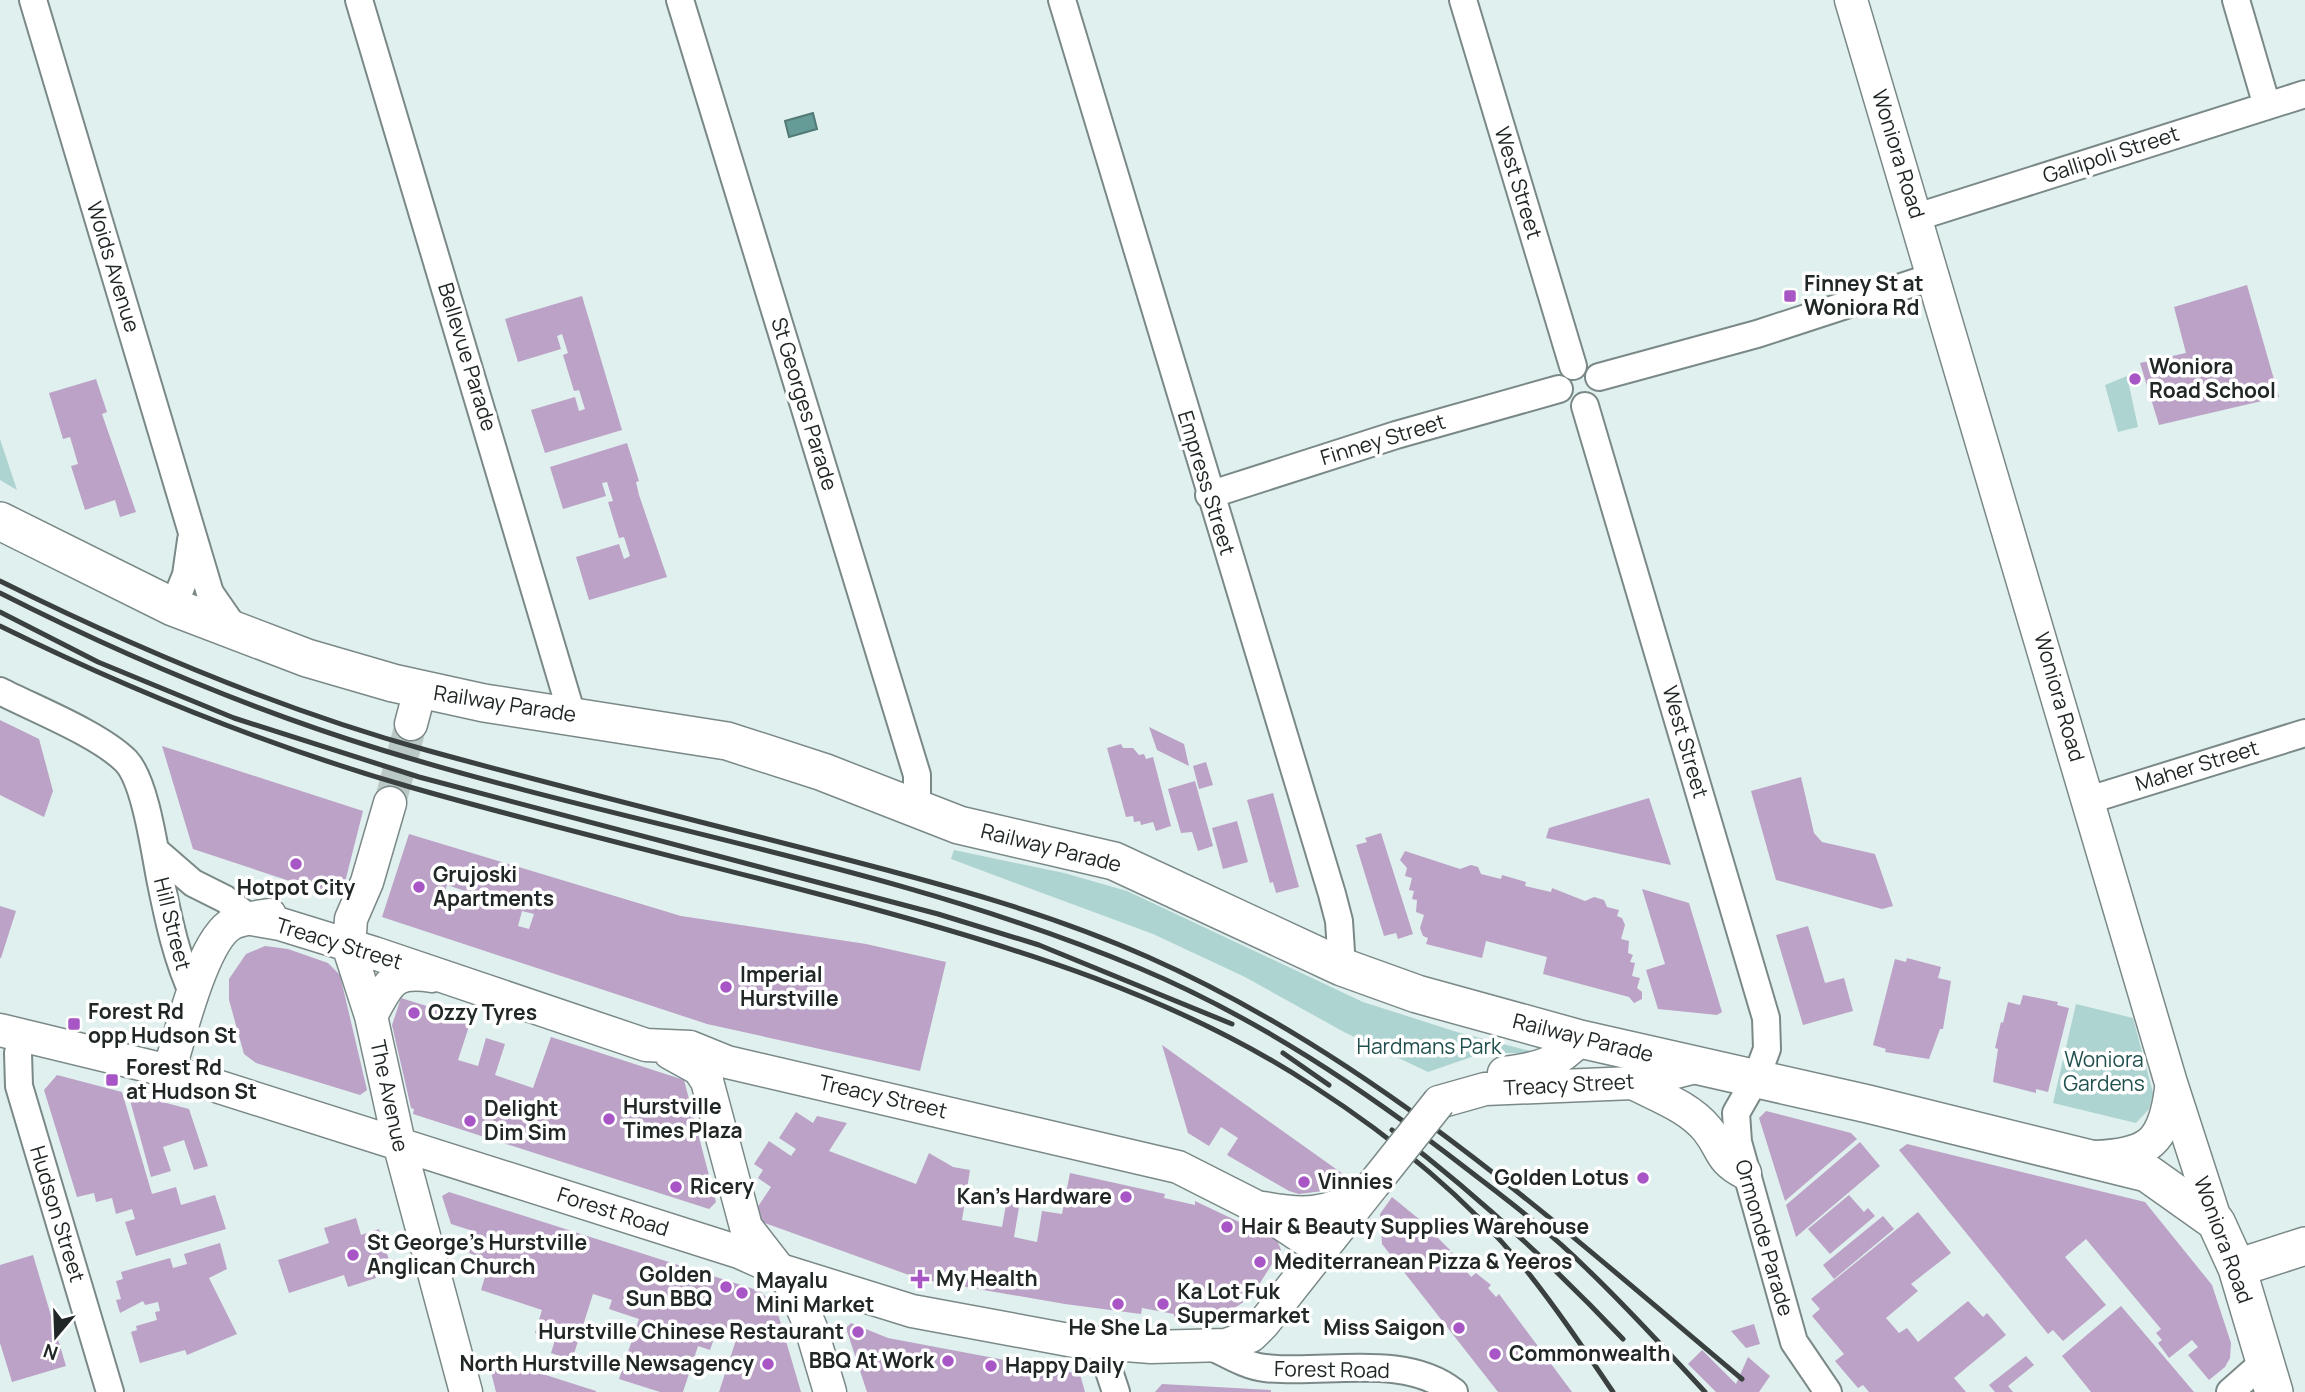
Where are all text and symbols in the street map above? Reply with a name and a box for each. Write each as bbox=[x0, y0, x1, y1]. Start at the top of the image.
street label: Woniora Road bbox=[1866, 86, 1932, 222]
street label: Gallipoli Street bbox=[2039, 119, 2182, 189]
street label: West Street bbox=[1489, 123, 1549, 242]
street label: Woids Avenue bbox=[81, 198, 147, 335]
place label: Finney St at Woniora Rd bbox=[1804, 269, 1924, 321]
street label: Bellevue Parade bbox=[432, 279, 504, 434]
marker: Finney St at Woniora Rd bbox=[1782, 288, 1798, 304]
street label: St Georges Parade bbox=[765, 314, 845, 494]
place label: Woniora Road School bbox=[2149, 352, 2276, 404]
marker: Woniora Road School bbox=[2127, 371, 2143, 387]
street label: Empress Street bbox=[1172, 407, 1242, 558]
street label: Finney Street bbox=[1317, 407, 1449, 471]
street label: Woniora Road bbox=[2028, 629, 2092, 765]
street label: Railway Parade bbox=[432, 678, 578, 728]
street label: West Street bbox=[1657, 682, 1715, 801]
street label: Maher Street bbox=[2132, 733, 2262, 797]
street label: Railway Parade bbox=[978, 816, 1124, 878]
marker: Hotpot City bbox=[288, 856, 304, 872]
place label: Grujoski Apartments bbox=[433, 860, 554, 912]
place label: Hotpot City bbox=[237, 873, 355, 901]
street label: Hill Street bbox=[148, 874, 198, 973]
marker: Grujoski Apartments bbox=[411, 879, 427, 895]
street label: Treacy Street bbox=[273, 911, 406, 976]
place label: Imperial Hurstville bbox=[740, 960, 839, 1012]
marker: Imperial Hurstville bbox=[718, 979, 734, 995]
place label: Forest Rd opp Hudson St bbox=[88, 997, 237, 1049]
place label: Ozzy Tyres bbox=[428, 998, 537, 1026]
marker: Ozzy Tyres bbox=[406, 1005, 422, 1021]
street label: Railway Parade bbox=[1510, 1006, 1656, 1068]
marker: Forest Rd opp Hudson St bbox=[66, 1016, 82, 1032]
park label: Hardmans Park bbox=[1357, 1032, 1502, 1060]
street label: The Avenue bbox=[364, 1037, 415, 1154]
park label: Woniora Gardens bbox=[2063, 1045, 2145, 1097]
place label: Forest Rd at Hudson St bbox=[126, 1053, 257, 1105]
street label: Treacy Street bbox=[1503, 1067, 1635, 1101]
street label: Treacy Street bbox=[816, 1068, 950, 1124]
marker: Forest Rd at Hudson St bbox=[104, 1072, 120, 1088]
place label: Hurstville Times Plaza bbox=[623, 1092, 743, 1144]
place label: Delight Dim Sim bbox=[484, 1094, 566, 1146]
marker: Hurstville Times Plaza bbox=[601, 1111, 617, 1127]
marker: Delight Dim Sim bbox=[462, 1113, 478, 1129]
street label: Hudson Street bbox=[24, 1142, 92, 1285]
street label: Ormonde Parade bbox=[1729, 1156, 1801, 1319]
place label: Golden Lotus bbox=[1494, 1163, 1629, 1191]
place label: Vinnies bbox=[1318, 1167, 1393, 1195]
marker: Golden Lotus bbox=[1635, 1170, 1651, 1186]
place label: Ricery bbox=[690, 1172, 754, 1200]
street label: Woniora Road bbox=[2188, 1172, 2260, 1307]
marker: Vinnies bbox=[1296, 1174, 1312, 1190]
marker: Ricery bbox=[668, 1179, 684, 1195]
street label: Forest Road bbox=[554, 1180, 673, 1242]
place label: Kan's Hardware bbox=[957, 1182, 1112, 1210]
marker: Kan's Hardware bbox=[1118, 1189, 1134, 1205]
place label: Hair & Beauty Supplies Warehouse bbox=[1241, 1212, 1589, 1240]
marker: Hair & Beauty Supplies Warehouse bbox=[1219, 1219, 1235, 1235]
place label: St George's Hurstville Anglican Church bbox=[367, 1228, 587, 1280]
marker: St George's Hurstville Anglican Church bbox=[345, 1247, 361, 1263]
place label: Mediterranean Pizza & Yeeros bbox=[1274, 1247, 1572, 1275]
marker: Mediterranean Pizza & Yeeros bbox=[1252, 1254, 1268, 1270]
place label: Golden Sun BBQ bbox=[625, 1260, 712, 1312]
place label: My Health bbox=[936, 1264, 1038, 1292]
place label: Mayalu Mini Market bbox=[756, 1266, 874, 1318]
marker: My Health bbox=[910, 1269, 930, 1289]
place label: Ka Lot Fuk Supermarket bbox=[1177, 1277, 1310, 1329]
marker: Golden Sun BBQ bbox=[718, 1279, 734, 1295]
marker: Mayalu Mini Market bbox=[734, 1285, 750, 1301]
marker: He She La bbox=[1110, 1296, 1126, 1312]
marker: Ka Lot Fuk Supermarket bbox=[1155, 1296, 1171, 1312]
north arrow bbox=[21, 1301, 91, 1371]
place label: He She La bbox=[1068, 1313, 1168, 1341]
place label: Miss Saigon bbox=[1323, 1313, 1445, 1341]
place label: Hurstville Chinese Restaurant bbox=[538, 1317, 844, 1345]
marker: Miss Saigon bbox=[1451, 1320, 1467, 1336]
marker: Hurstville Chinese Restaurant bbox=[850, 1324, 866, 1340]
text: N bbox=[40, 1338, 61, 1367]
place label: Commonwealth bbox=[1509, 1339, 1670, 1367]
place label: BBQ At Work bbox=[809, 1346, 935, 1374]
marker: Commonwealth bbox=[1487, 1346, 1503, 1362]
place label: North Hurstville Newsagency bbox=[459, 1349, 754, 1377]
place label: Happy Daily bbox=[1005, 1351, 1124, 1379]
marker: BBQ At Work bbox=[940, 1353, 956, 1369]
street label: Forest Road bbox=[1274, 1354, 1390, 1384]
marker: North Hurstville Newsagency bbox=[760, 1356, 776, 1372]
marker: Happy Daily bbox=[983, 1358, 999, 1374]

